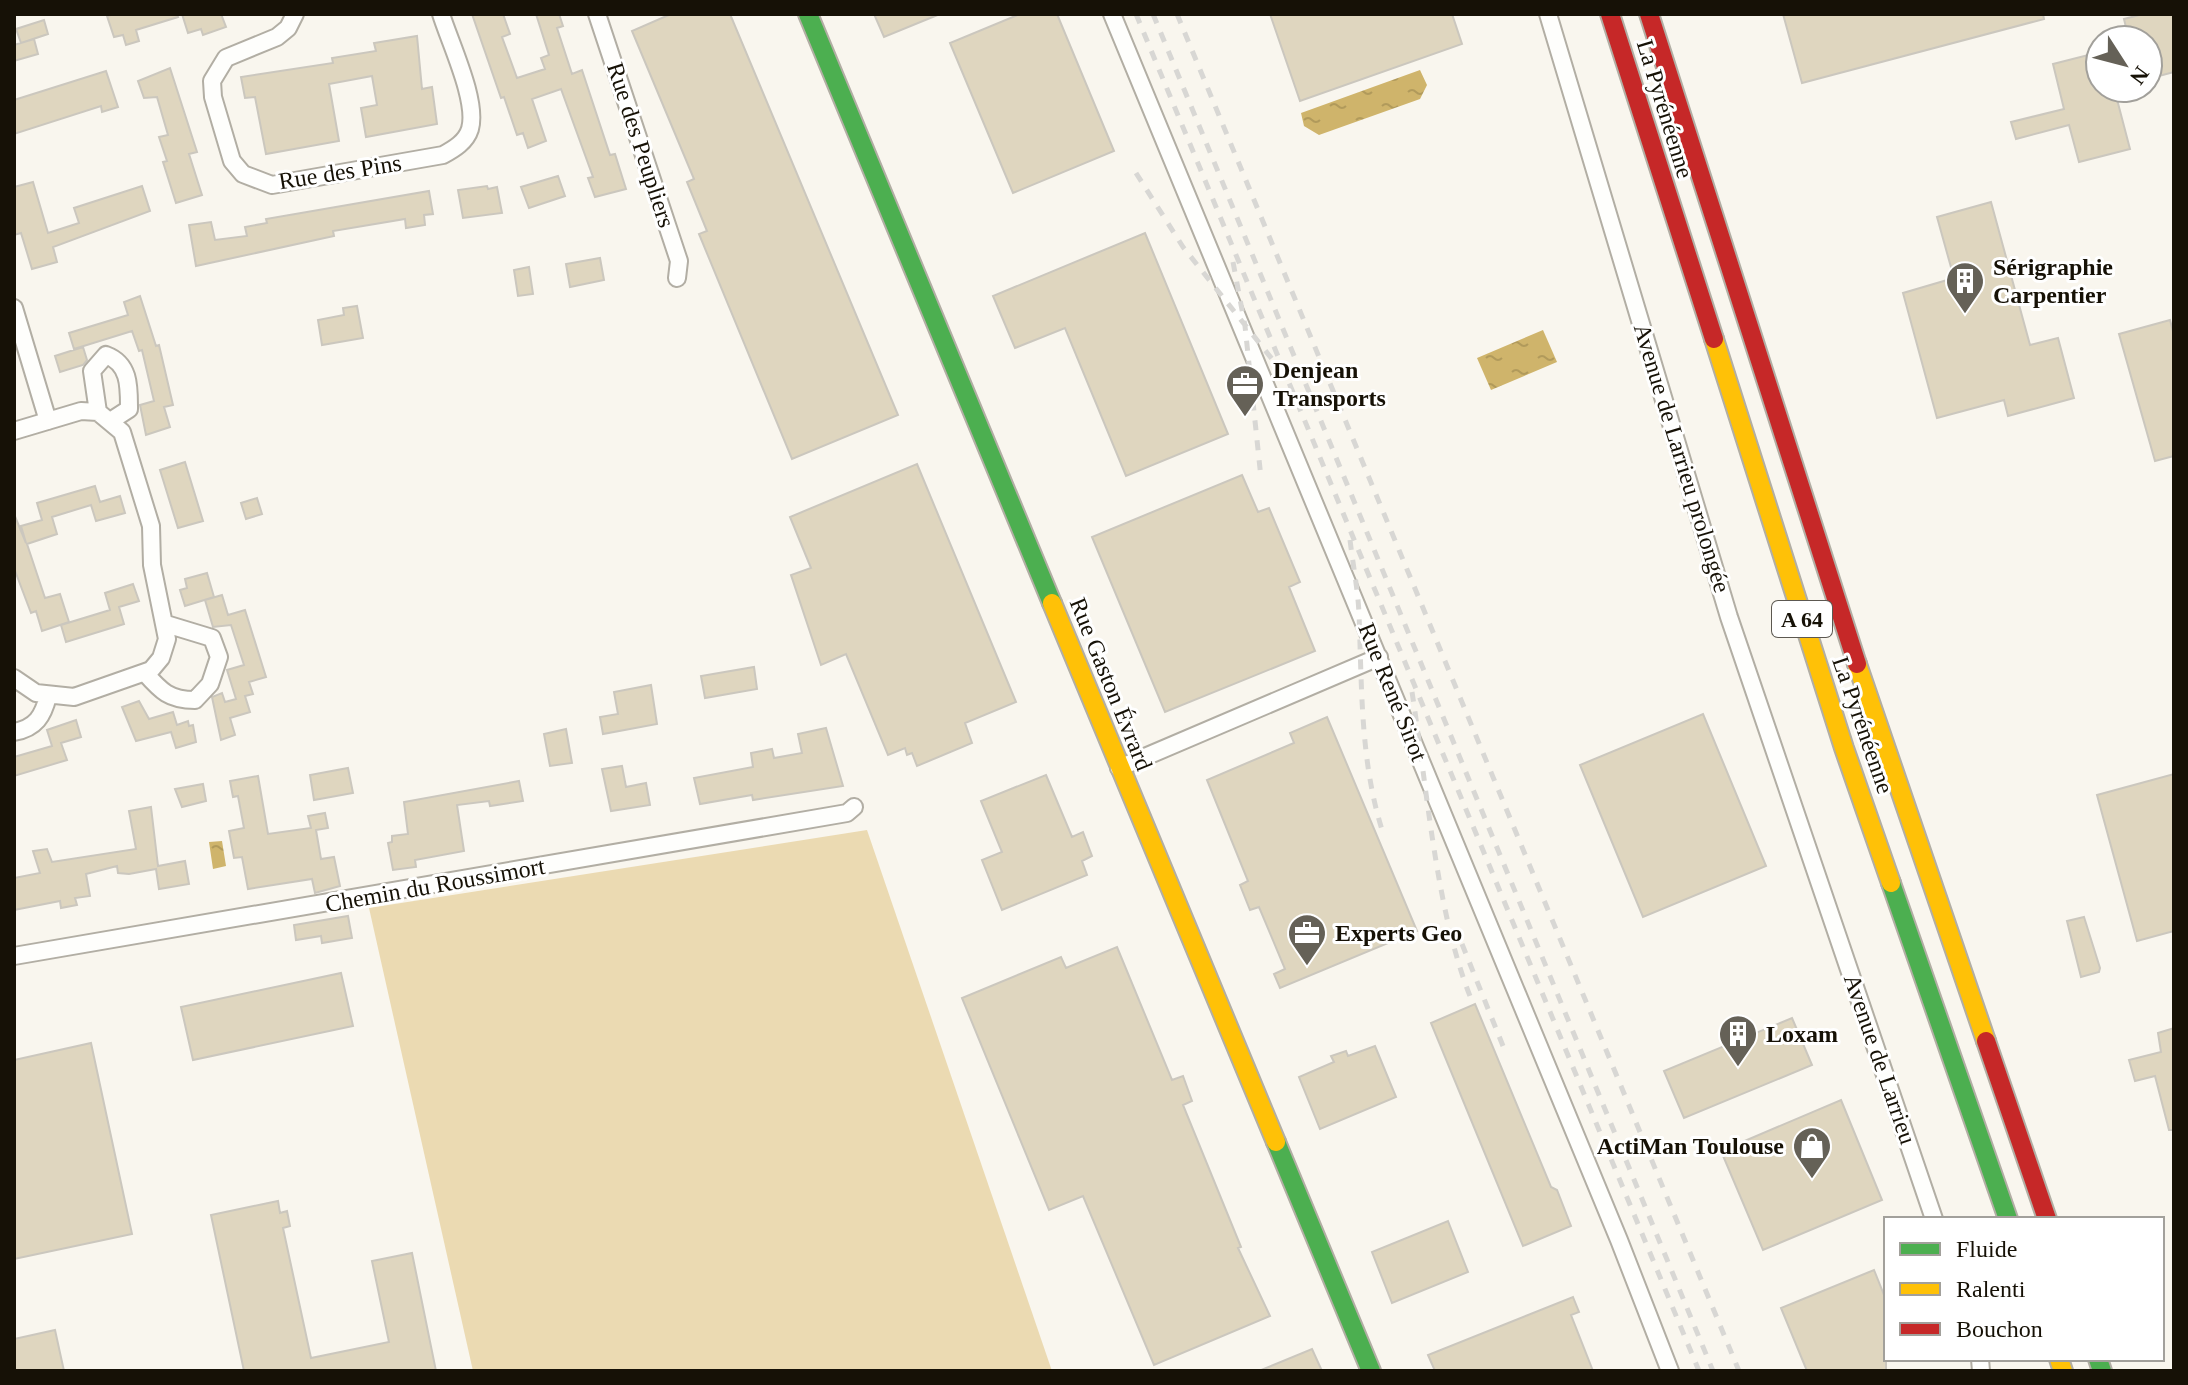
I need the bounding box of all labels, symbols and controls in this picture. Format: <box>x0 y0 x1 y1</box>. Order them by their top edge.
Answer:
north arrow <box>2084 24 2164 104</box>
street label: La Pyrénéenne <box>1632 37 1698 181</box>
street label: Rue des Peupliers <box>602 59 680 231</box>
text: N <box>2125 62 2155 89</box>
street label: Rue des Pins <box>277 149 403 195</box>
place label: Sérigraphie Carpentier <box>1993 254 2113 308</box>
building icon: Sérigraphie Carpentier <box>1944 260 1986 315</box>
street label: Avenue de Larrieu prolongée <box>1629 320 1735 596</box>
place label: Denjean Transports <box>1273 357 1386 411</box>
office icon: Denjean Transports <box>1224 363 1266 418</box>
street label: Rue Gaston Évrard <box>1064 594 1158 774</box>
road number: A 64 <box>1772 601 1832 637</box>
street label: Rue René Sirot <box>1353 619 1433 765</box>
street label: La Pyrénéenne <box>1827 653 1899 797</box>
street label: Chemin du Roussimort <box>323 853 547 917</box>
office icon: Experts Geo <box>1286 912 1328 967</box>
place label: Experts Geo <box>1335 920 1462 946</box>
street label: Avenue de Larrieu <box>1839 971 1921 1147</box>
building icon: Loxam <box>1717 1013 1759 1068</box>
place label: Loxam <box>1766 1021 1838 1047</box>
shop icon: ActiMan Toulouse <box>1791 1125 1833 1180</box>
place label: ActiMan Toulouse <box>1597 1133 1784 1159</box>
legend <box>1884 1217 2164 1361</box>
text: Fluide <box>1956 1236 2017 1262</box>
text: Ralenti <box>1956 1276 2026 1302</box>
text: Bouchon <box>1956 1316 2043 1342</box>

